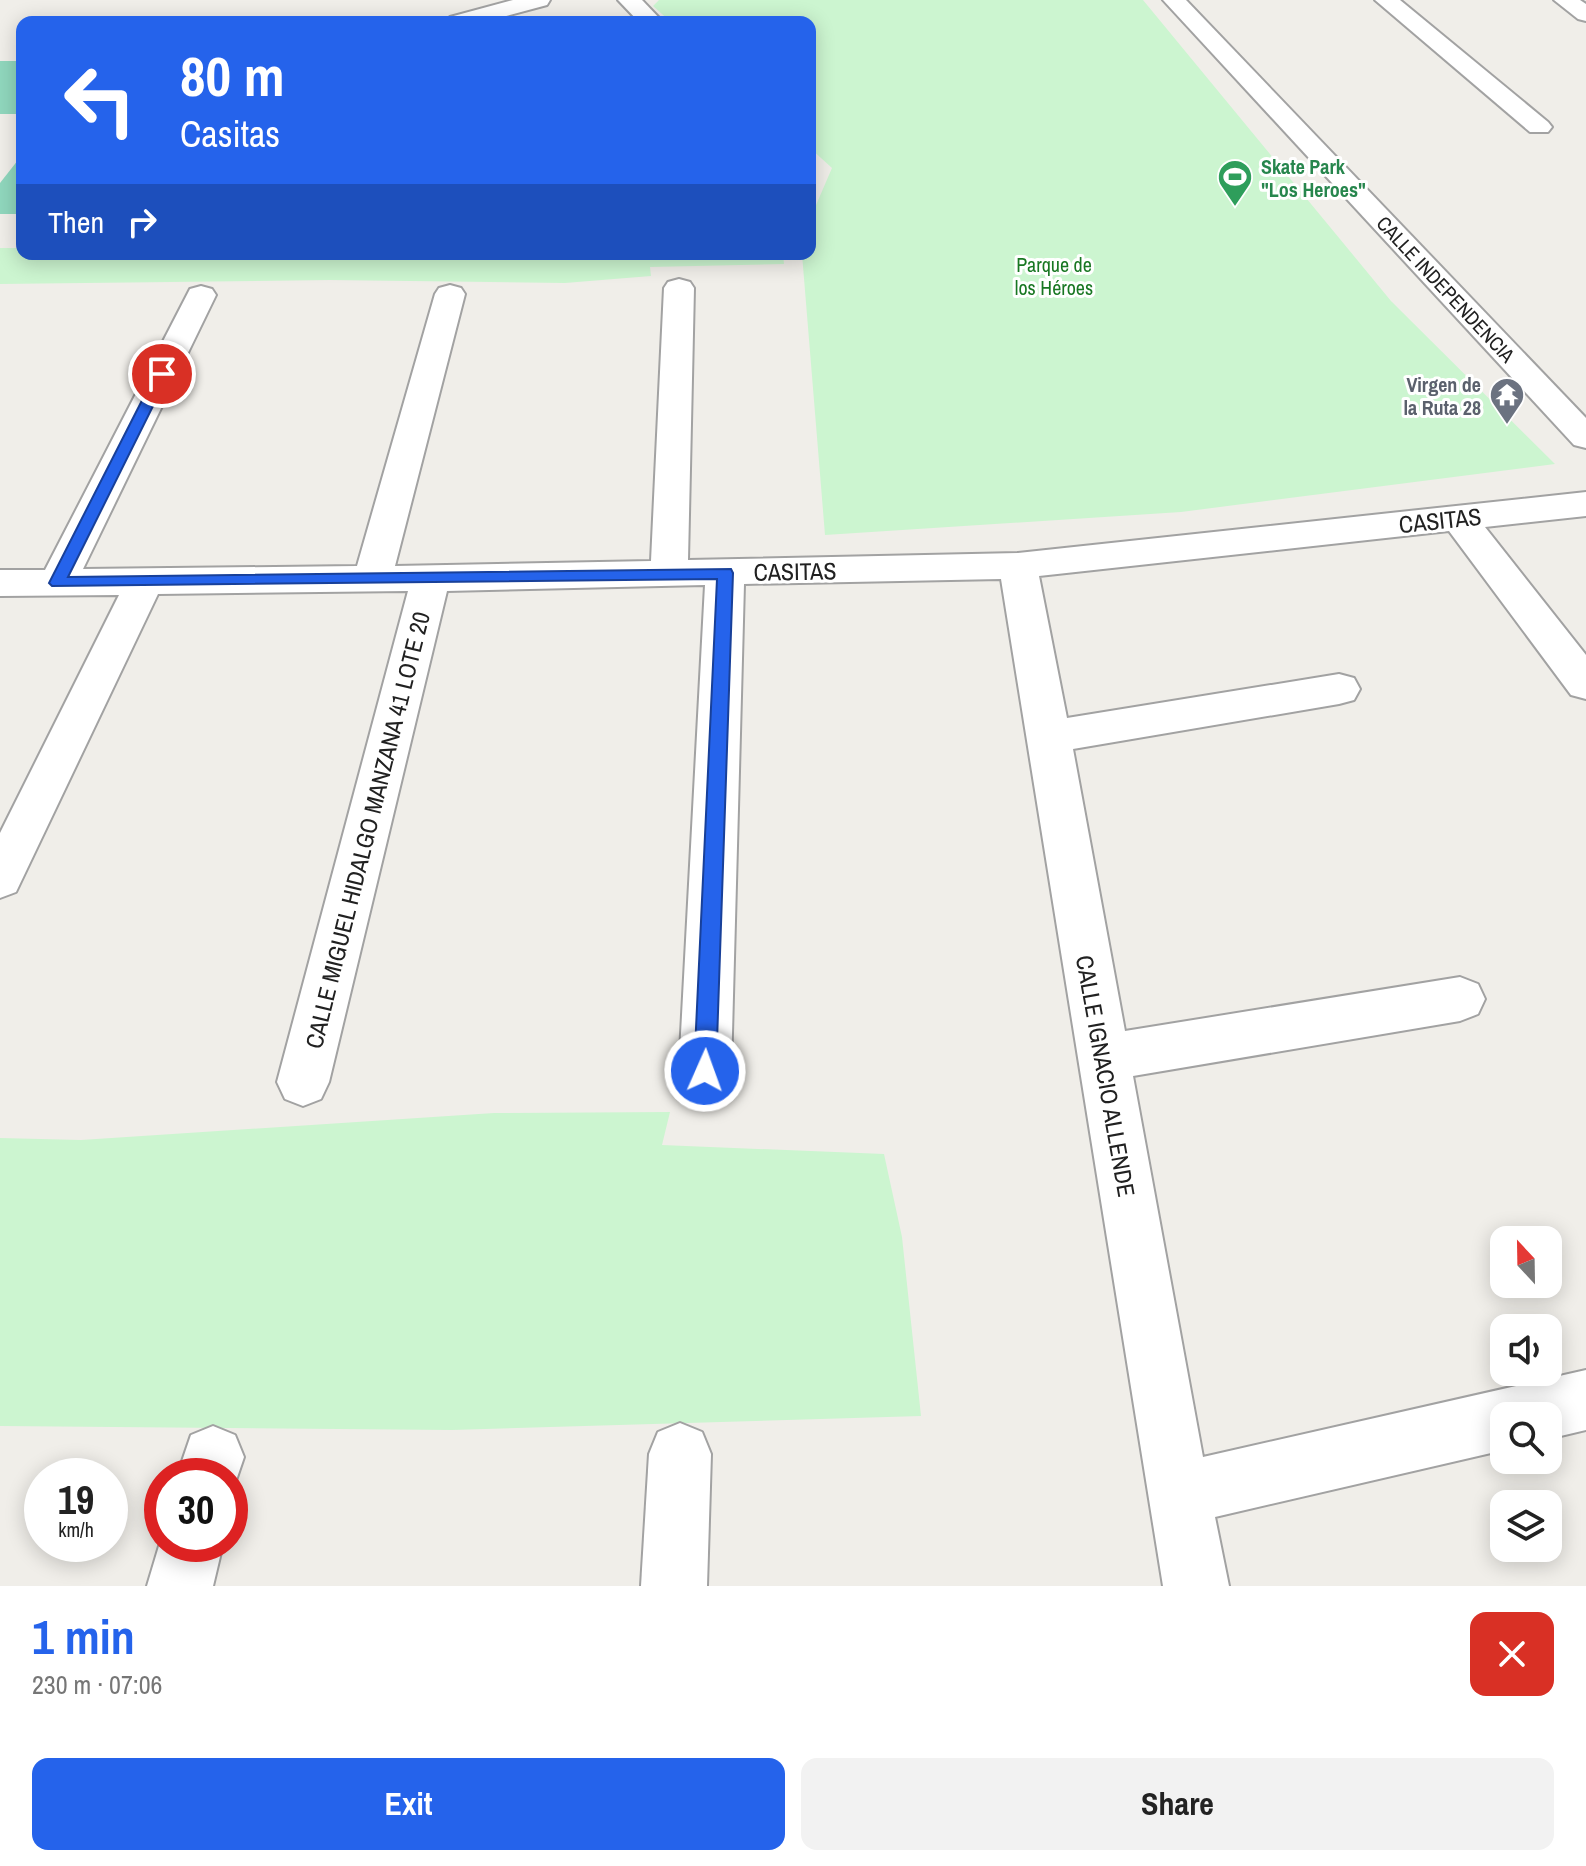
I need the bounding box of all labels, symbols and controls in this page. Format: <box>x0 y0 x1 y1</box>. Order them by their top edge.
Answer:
text: 80 m <box>180 38 285 113</box>
icon: left <box>48 48 152 152</box>
text: Casitas <box>180 110 280 158</box>
place label: Skate Park "Los Heroes" <box>1261 153 1366 203</box>
sports icon: Skate Park "Los Heroes" <box>1216 158 1254 208</box>
icon: right <box>120 200 164 244</box>
text: Then <box>48 202 104 242</box>
street label: CALLE INDEPENDENCIA <box>1371 210 1521 368</box>
park label: Parque de los Héroes <box>1015 251 1093 301</box>
pin <box>128 340 196 408</box>
icon: arrive <box>140 352 184 396</box>
place label: Virgen de la Ruta 28 <box>1404 371 1481 421</box>
temple icon: Virgen de la Ruta 28 <box>1488 376 1526 426</box>
street label: CASITAS <box>1397 500 1483 540</box>
street label: CASITAS <box>753 554 837 588</box>
street label: CALLE MIGUEL HIDALGO MANZANA 41 LOTE 20 <box>297 608 437 1052</box>
street label: CALLE IGNACIO ALLENDE <box>1069 953 1143 1199</box>
position arrow <box>663 1029 747 1113</box>
north arrow <box>1490 1226 1562 1298</box>
map controls <box>1490 1226 1562 1562</box>
button: sound <box>1490 1314 1562 1386</box>
button: search <box>1490 1402 1562 1474</box>
speed limit sign: 30 <box>144 1458 248 1562</box>
text: 19 <box>58 1473 94 1526</box>
button: layers <box>1490 1490 1562 1562</box>
text: km/h <box>58 1516 94 1543</box>
text: 1 min <box>32 1604 135 1669</box>
button: close <box>1470 1612 1554 1696</box>
text: 230 m · 07:06 <box>32 1667 162 1702</box>
button: Exit <box>32 1758 785 1850</box>
button: Share <box>801 1758 1554 1850</box>

